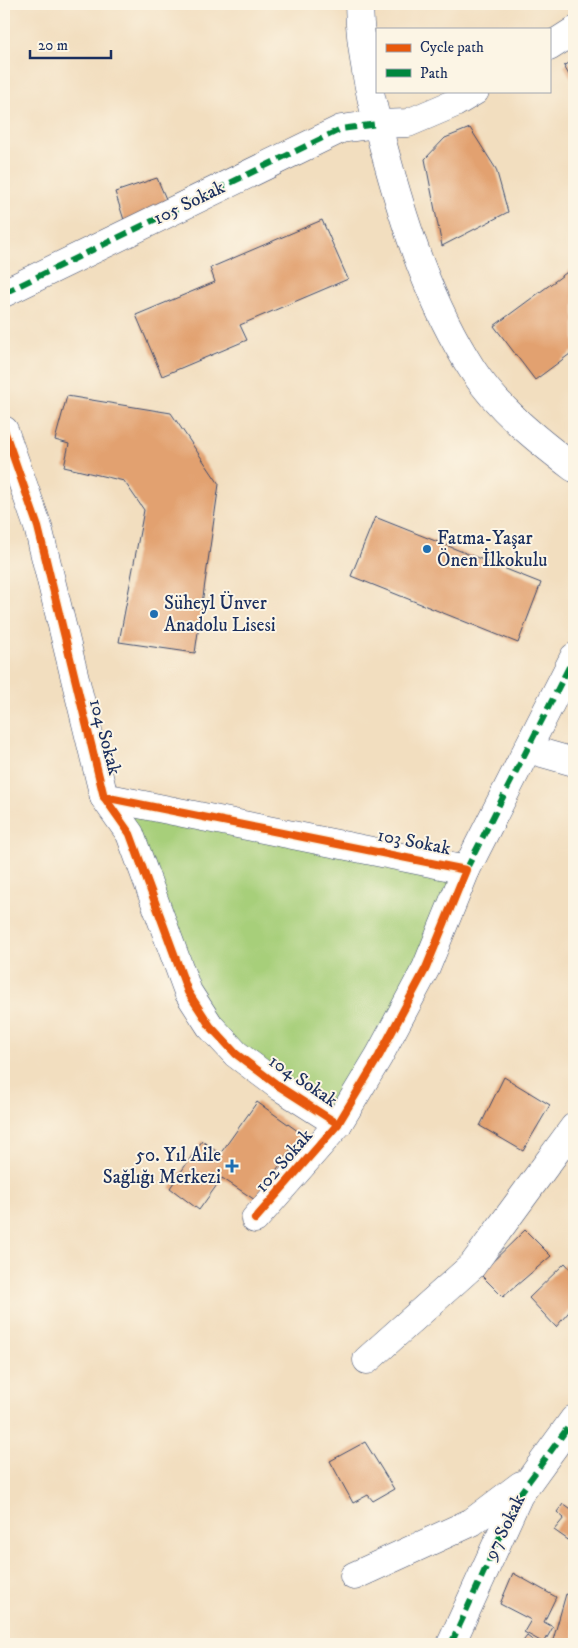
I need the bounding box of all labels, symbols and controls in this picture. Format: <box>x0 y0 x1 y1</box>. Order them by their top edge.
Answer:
scale bar <box>30 28 111 60</box>
legend <box>376 28 550 92</box>
text: 20 m <box>38 36 68 55</box>
text: Cycle path <box>420 38 484 57</box>
text: Path <box>420 64 448 83</box>
street label: 105 Sokak <box>149 176 229 230</box>
place label: Fatma-Yaşar Önen İlkokulu <box>437 527 547 572</box>
marker: Fatma-Yaşar Önen İlkokulu <box>421 543 433 555</box>
place label: Süheyl Ünver Anadolu Lisesi <box>164 591 276 637</box>
marker: Süheyl Ünver Anadolu Lisesi <box>148 608 160 620</box>
street label: 104 Sokak <box>84 696 126 778</box>
street label: 103 Sokak <box>375 824 453 860</box>
street label: 104 Sokak <box>264 1050 342 1113</box>
street label: 102 Sokak <box>250 1124 318 1197</box>
place label: 50. Yıl Aile Sağlığı Merkezi <box>103 1144 221 1189</box>
marker: 50. Yıl Aile Sağlığı Merkezi <box>225 1159 239 1173</box>
street label: 97 Sokak <box>479 1490 531 1564</box>

